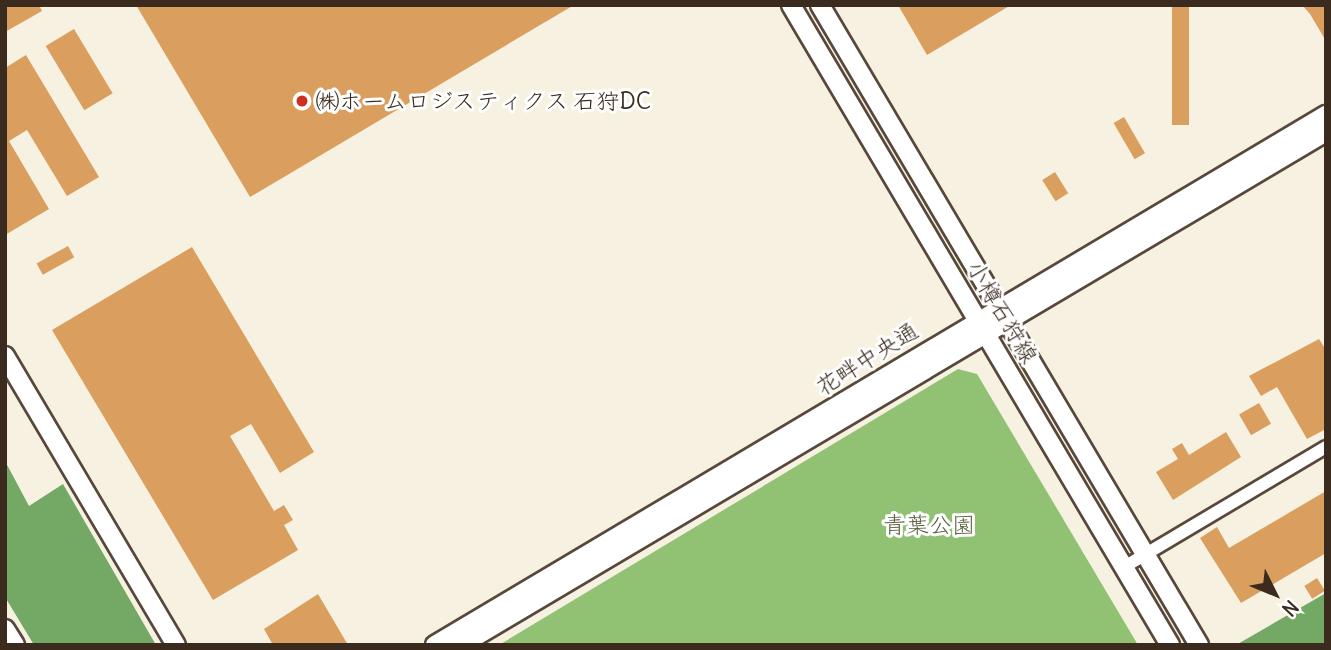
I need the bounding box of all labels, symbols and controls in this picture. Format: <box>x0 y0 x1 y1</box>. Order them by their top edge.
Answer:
place label: ㈱ホームロジスティクス 石狩DC <box>316 87 652 115</box>
marker: ㈱ホームロジスティクス 石狩DC <box>294 93 310 109</box>
street label: 小樽石狩線 <box>961 256 1043 368</box>
street label: 花畔中央通 <box>811 317 923 401</box>
park label: 青葉公園 <box>883 511 975 539</box>
north arrow <box>1240 559 1310 629</box>
text: N <box>1277 595 1304 621</box>

